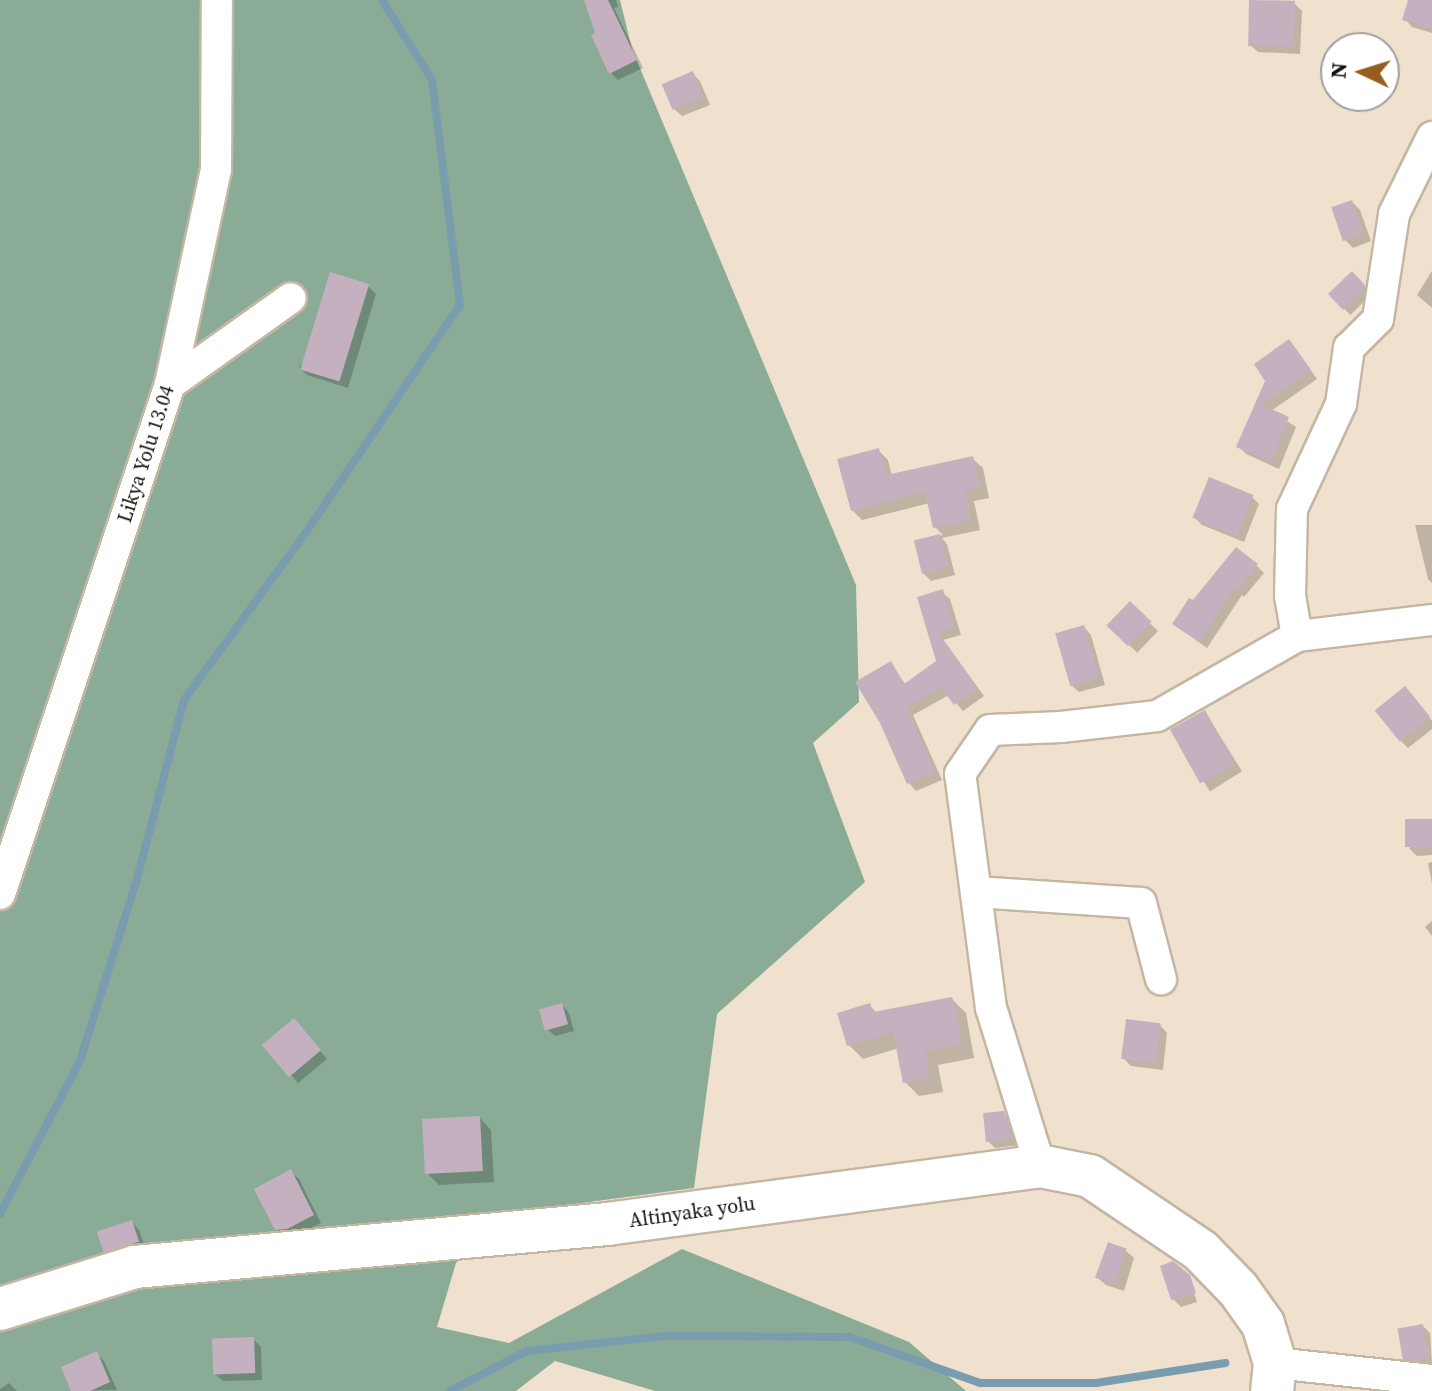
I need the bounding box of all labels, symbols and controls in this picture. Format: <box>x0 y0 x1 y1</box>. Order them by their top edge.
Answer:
north arrow <box>1320 32 1400 112</box>
text: N <box>1323 61 1354 80</box>
street label: Likya Yolu 13.04 <box>112 382 180 526</box>
street label: Altinyaka yolu <box>627 1191 757 1233</box>

